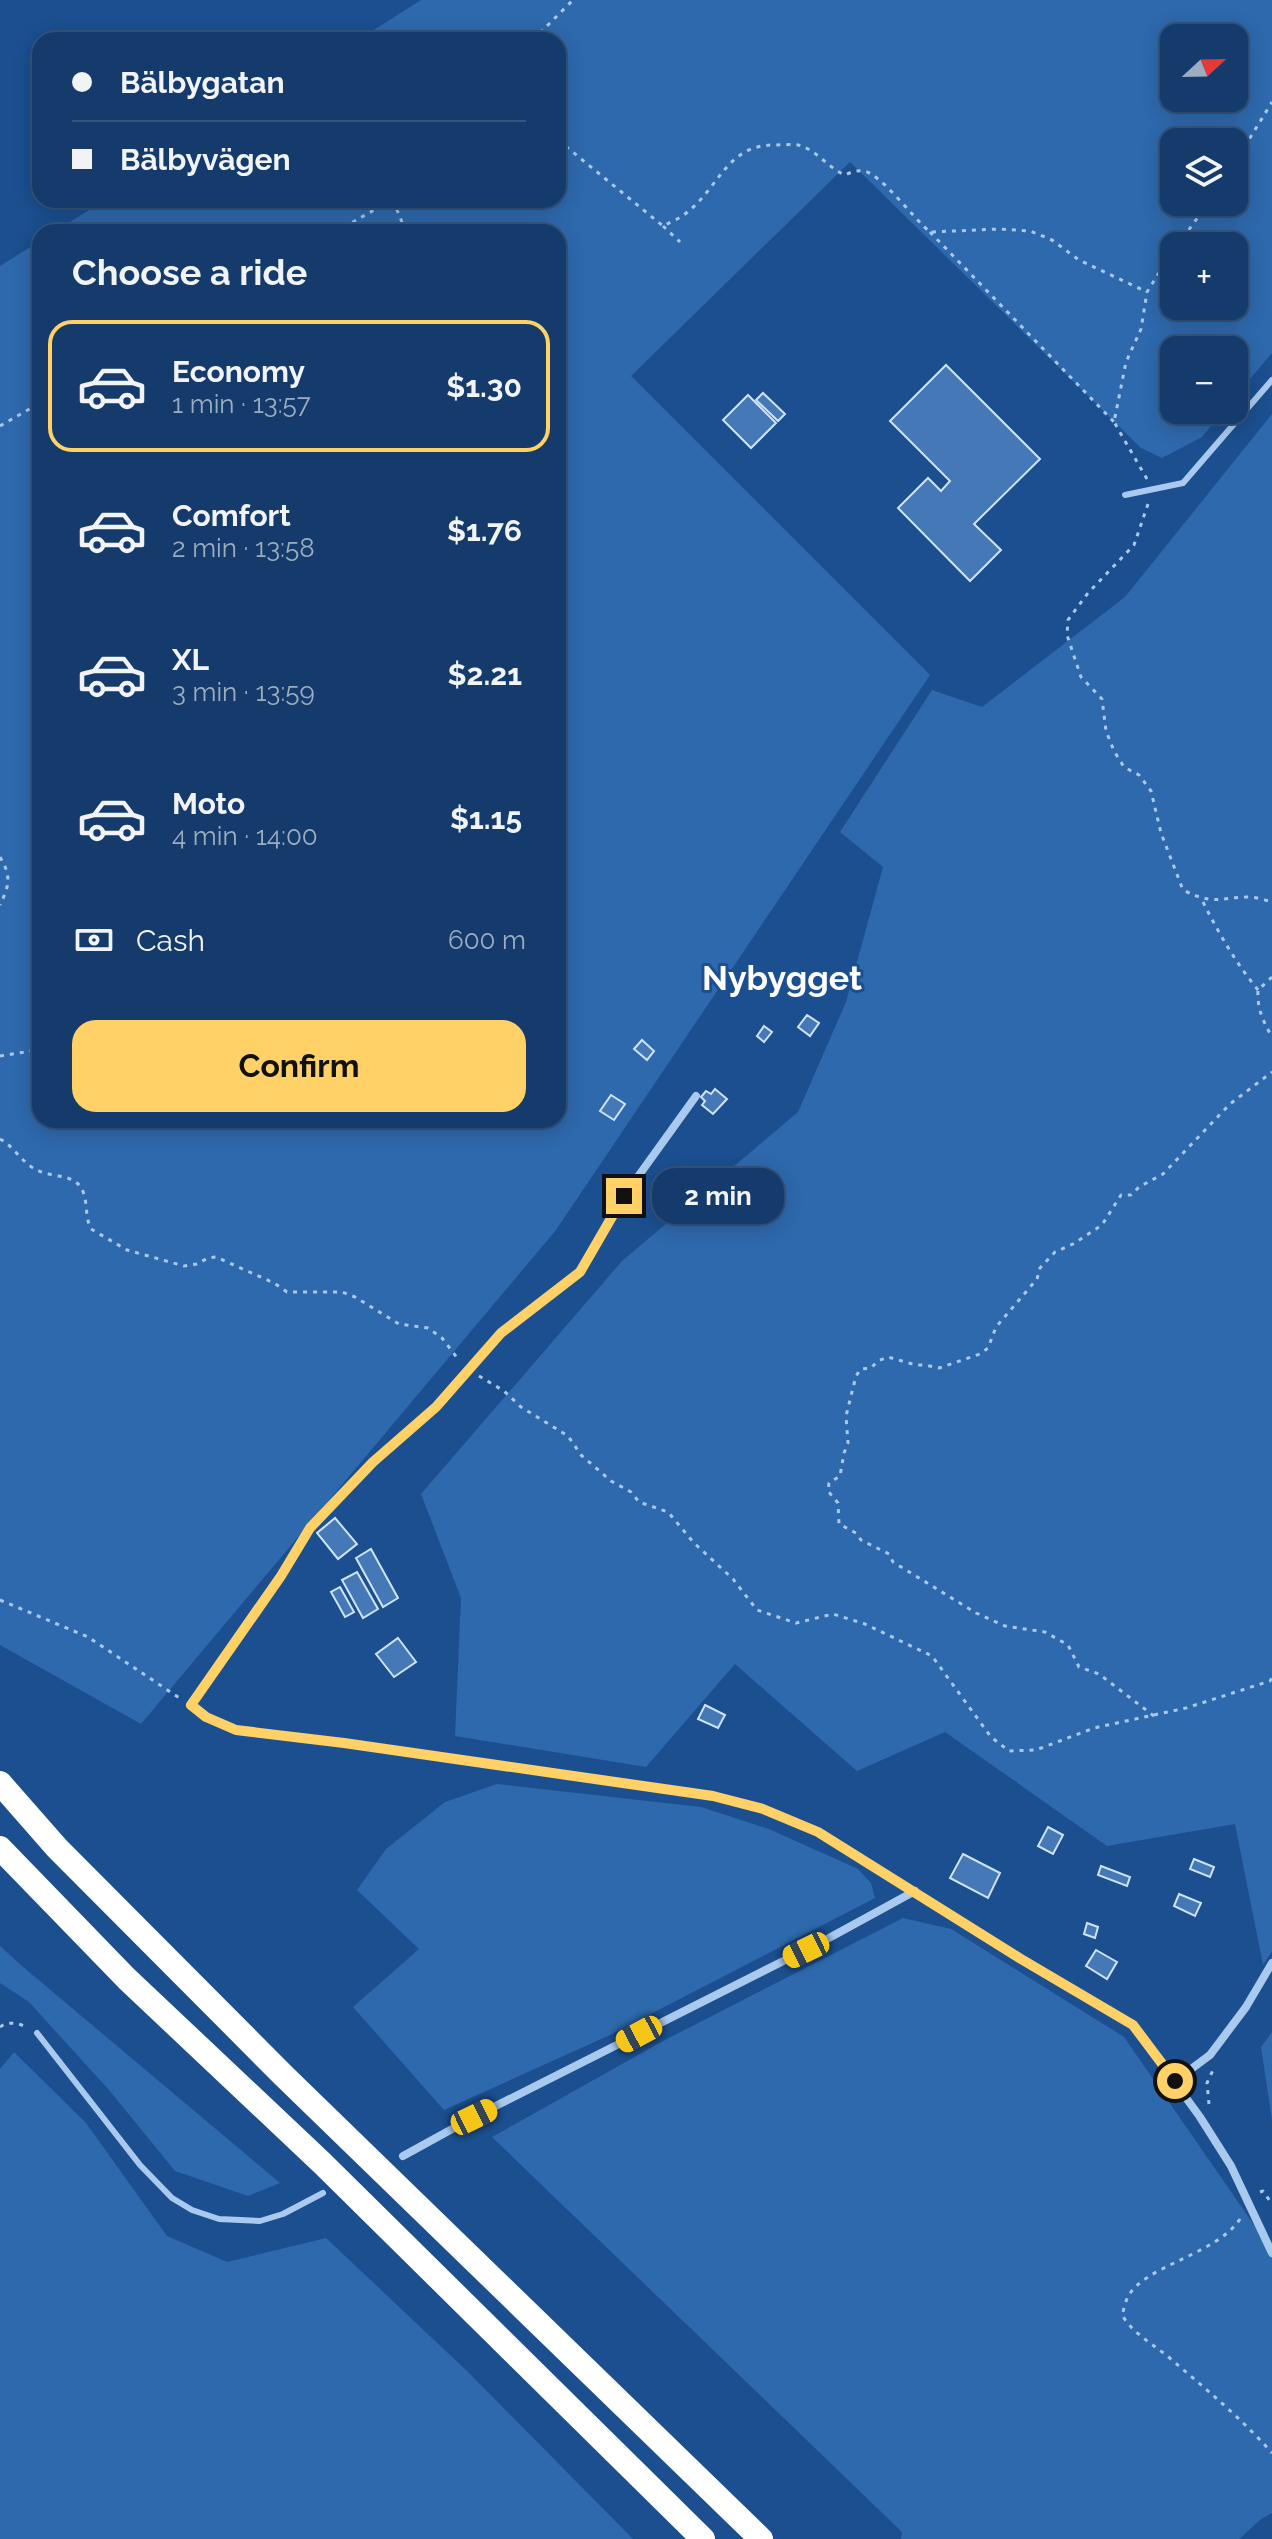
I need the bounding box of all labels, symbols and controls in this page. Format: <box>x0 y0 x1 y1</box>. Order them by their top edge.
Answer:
north arrow <box>1160 24 1248 112</box>
map controls <box>1160 24 1248 424</box>
text: Bälbygatan <box>120 65 285 100</box>
button: layers <box>1160 128 1248 216</box>
text: Bälbyvägen <box>120 142 291 177</box>
button: + <box>1160 232 1248 320</box>
text: Choose a ride <box>72 251 307 293</box>
button: − <box>1160 336 1248 424</box>
icon: car <box>76 350 148 422</box>
text: Economy <box>172 354 305 389</box>
text: $1.30 <box>446 369 522 404</box>
text: 1 min · 13:57 <box>172 389 311 419</box>
icon: car <box>76 494 148 566</box>
text: Comfort <box>172 498 291 533</box>
text: $1.76 <box>447 513 522 548</box>
text: 2 min · 13:58 <box>172 533 315 563</box>
icon: car <box>76 638 148 710</box>
text: XL <box>172 642 209 677</box>
text: $2.21 <box>448 657 522 692</box>
text: 3 min · 13:59 <box>172 677 315 707</box>
icon: car <box>76 782 148 854</box>
text: Moto <box>172 786 245 821</box>
text: $1.15 <box>450 801 522 836</box>
text: 4 min · 14:00 <box>172 821 318 851</box>
icon: cash <box>72 918 116 962</box>
text: Cash <box>136 923 205 958</box>
text: 600 m <box>448 925 526 955</box>
district label: Nybygget <box>702 958 862 998</box>
button: Confirm <box>72 1020 526 1112</box>
callout: 2 min <box>652 1168 784 1224</box>
route end <box>606 1178 642 1214</box>
text: 2 min <box>684 1181 752 1211</box>
car <box>779 1929 833 1971</box>
car <box>612 2012 666 2056</box>
route start <box>1157 2063 1193 2099</box>
car <box>447 2096 501 2138</box>

